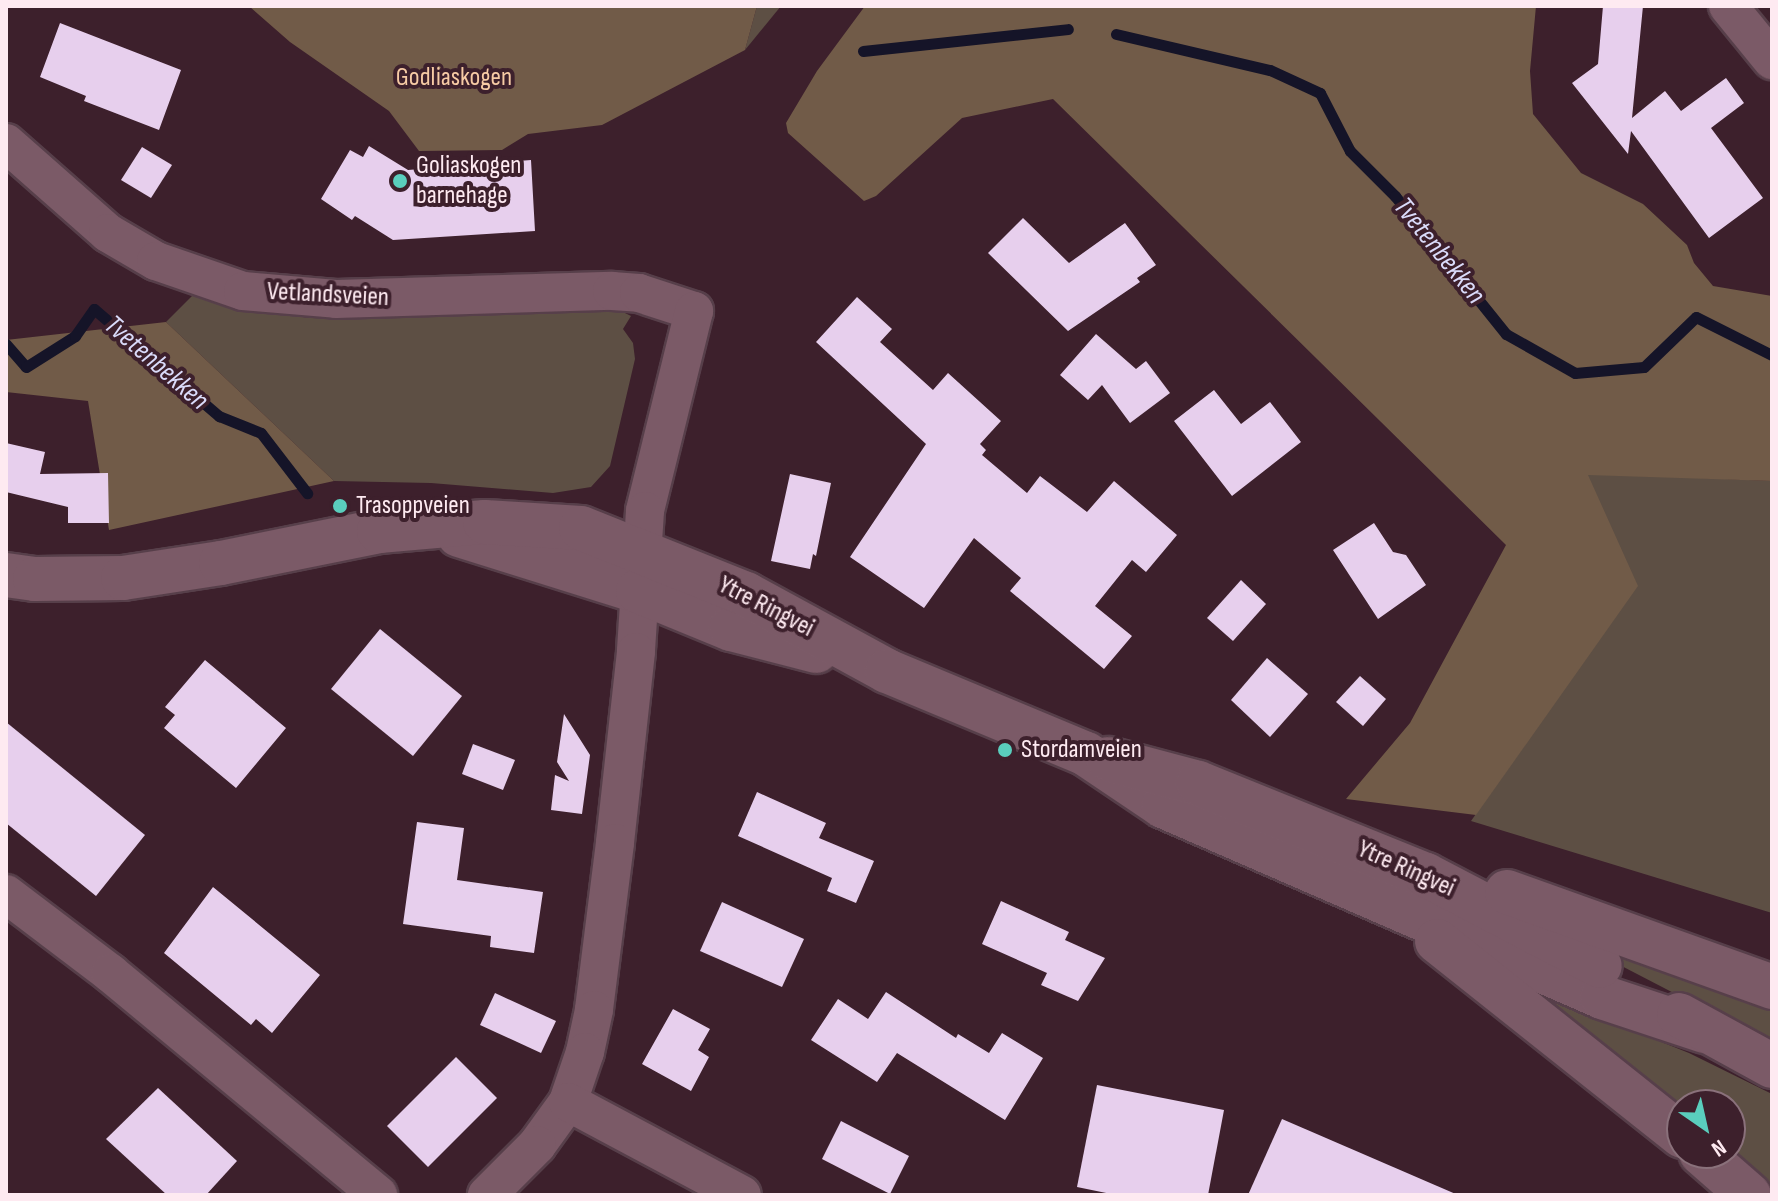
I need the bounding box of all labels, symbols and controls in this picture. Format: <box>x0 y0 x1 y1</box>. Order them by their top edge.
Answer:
park label: Godliaskogen <box>396 62 512 94</box>
place label: Goliaskogen barnehage <box>416 150 521 212</box>
marker: Goliaskogen barnehage <box>391 172 409 190</box>
water label: Tvetenbekken <box>1386 191 1492 311</box>
street label: Vetlandsveien <box>266 276 390 314</box>
water label: Tvetenbekken <box>97 309 215 417</box>
place label: Trasoppveien <box>356 490 470 522</box>
marker: Trasoppveien <box>331 497 349 515</box>
street label: Ytre Ringvei <box>713 570 819 644</box>
place label: Stordamveien <box>1021 734 1142 766</box>
marker: Stordamveien <box>996 741 1014 759</box>
street label: Ytre Ringvei <box>1353 834 1459 904</box>
north arrow <box>1666 1089 1746 1169</box>
text: N <box>1706 1133 1731 1162</box>

